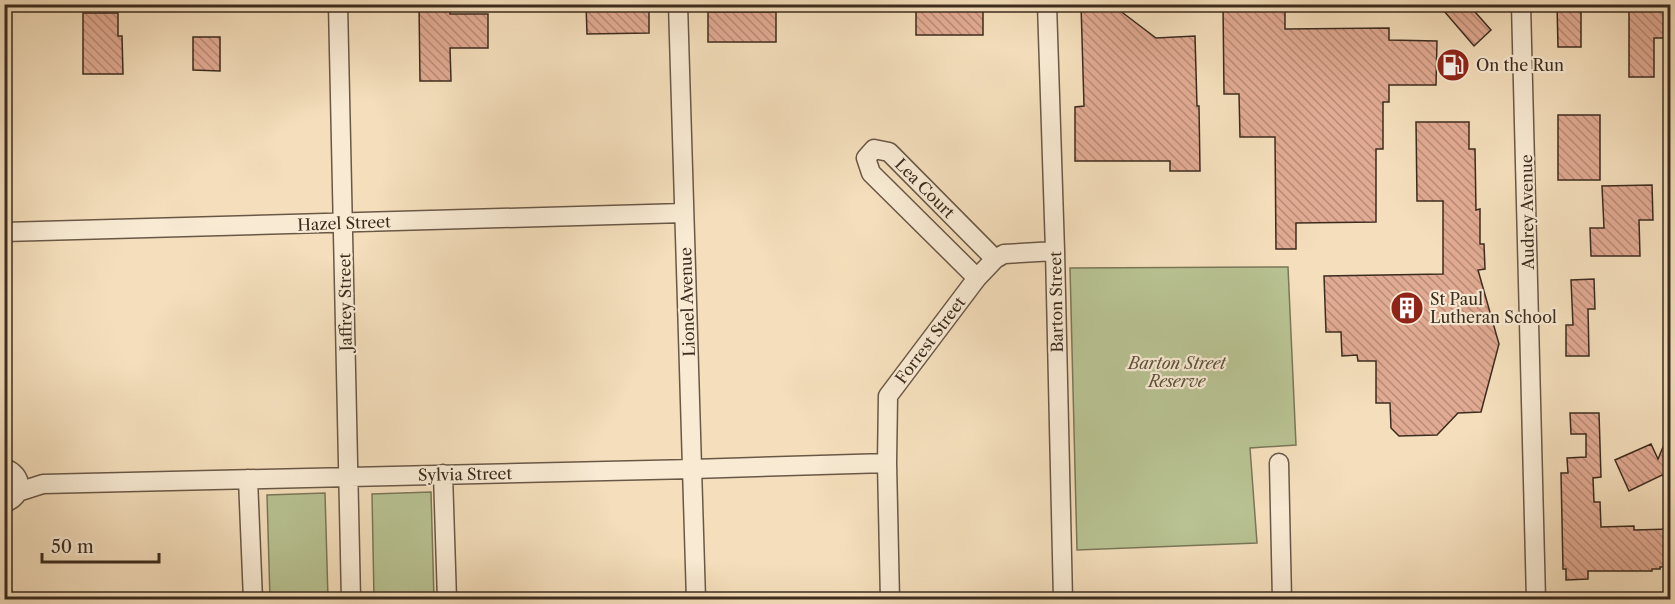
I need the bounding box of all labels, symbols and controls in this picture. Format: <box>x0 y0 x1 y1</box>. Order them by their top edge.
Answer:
fuel station icon: On the Run <box>1435 47 1471 83</box>
place label: On the Run <box>1476 55 1564 75</box>
street label: Lea Court <box>891 154 959 222</box>
street label: Audrey Avenue <box>1516 154 1538 271</box>
street label: Hazel Street <box>297 211 391 235</box>
street label: Lionel Avenue <box>675 247 699 357</box>
street label: Barton Street <box>1045 251 1067 353</box>
street label: Jaffrey Street <box>334 252 356 354</box>
place label: St Paul Lutheran School <box>1430 289 1557 327</box>
building icon: St Paul Lutheran School <box>1389 290 1425 326</box>
street label: Forrest Street <box>891 292 969 388</box>
park label: Barton Street Reserve <box>1126 353 1227 391</box>
street label: Sylvia Street <box>418 463 513 485</box>
scale bar <box>42 526 159 564</box>
text: 50 m <box>51 536 94 558</box>

